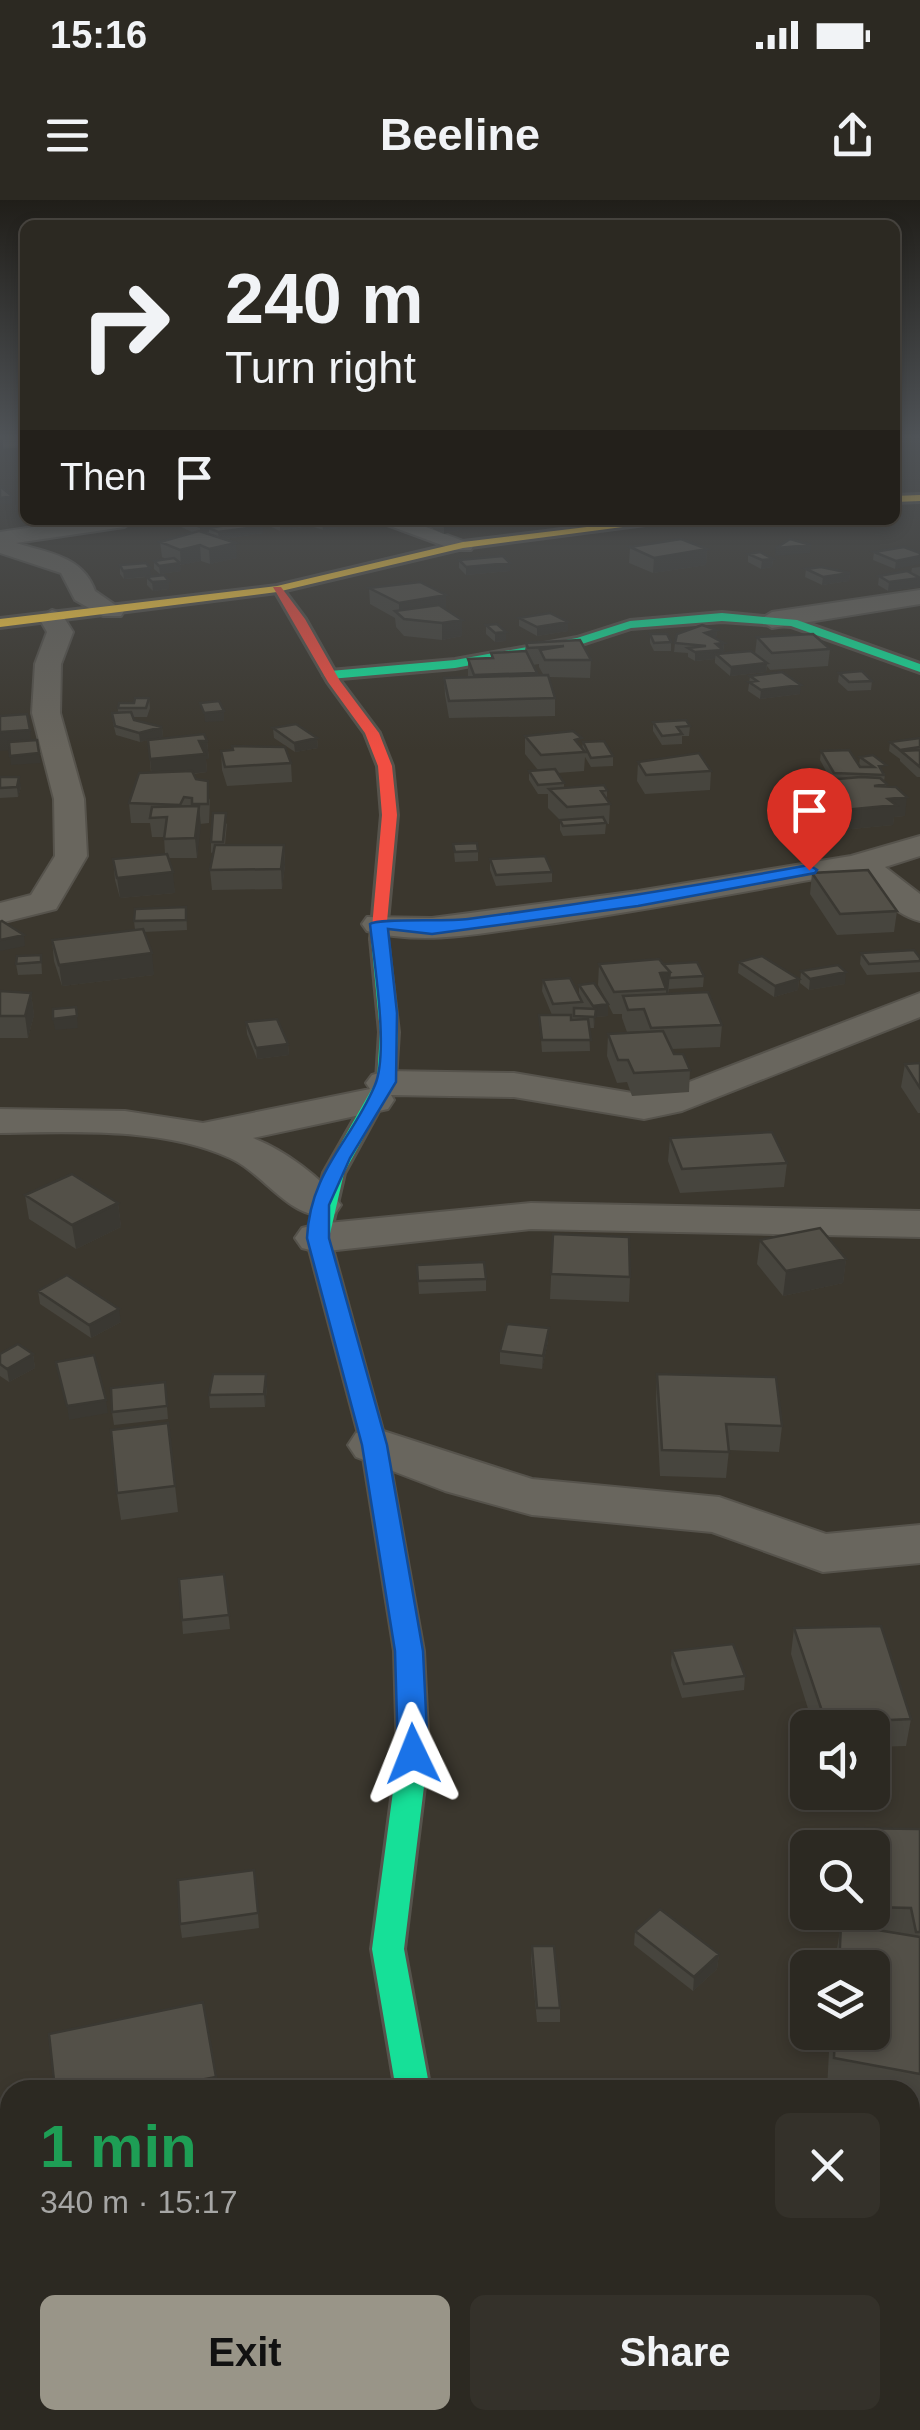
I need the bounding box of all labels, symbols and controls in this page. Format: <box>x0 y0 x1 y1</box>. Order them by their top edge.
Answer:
text: 15:16 <box>50 14 147 56</box>
icon: menu <box>40 108 95 163</box>
icon: share <box>825 108 880 163</box>
text: Beeline <box>380 109 540 160</box>
icon: right <box>60 260 190 390</box>
text: 240 m <box>225 260 423 338</box>
text: Turn right <box>225 342 416 393</box>
icon: arrive <box>167 450 222 505</box>
text: Then <box>60 456 147 498</box>
pin <box>767 768 852 871</box>
icon: arrive <box>782 783 837 838</box>
position arrow <box>361 1702 465 1806</box>
map controls <box>790 1710 890 2050</box>
button: sound <box>790 1710 890 1810</box>
button: search <box>790 1830 890 1930</box>
button: layers <box>790 1950 890 2050</box>
text: 1 min <box>40 2113 197 2180</box>
button: close <box>775 2113 880 2218</box>
text: 340 m · 15:17 <box>40 2184 237 2220</box>
button: Exit <box>40 2295 450 2410</box>
button: Share <box>470 2295 880 2410</box>

